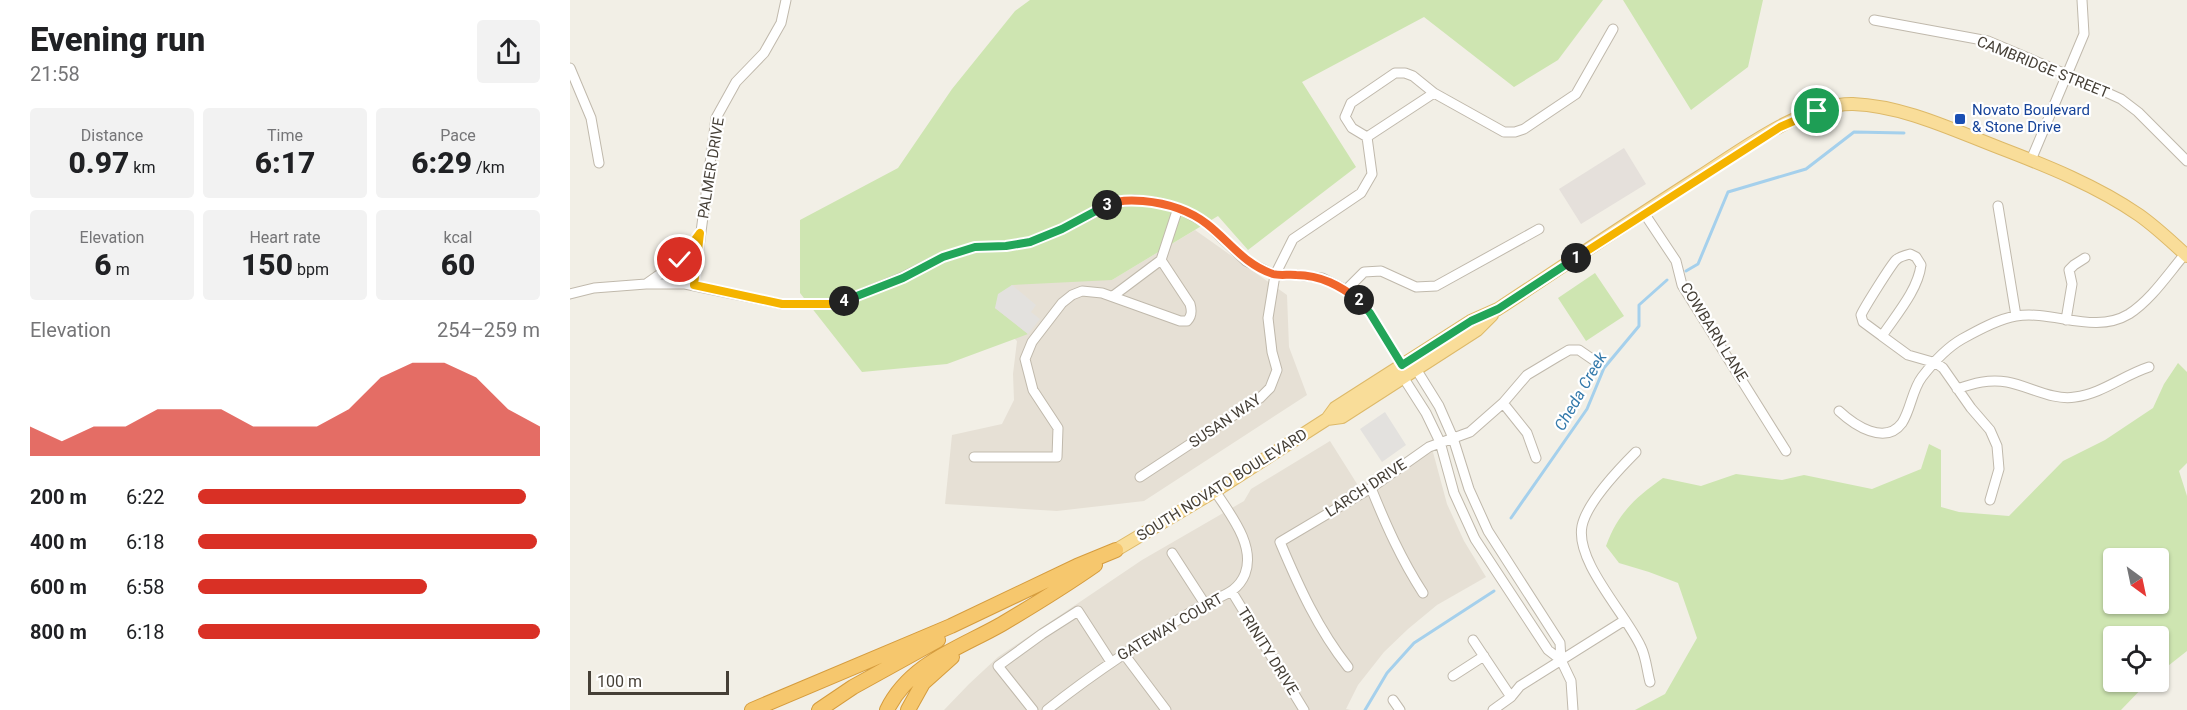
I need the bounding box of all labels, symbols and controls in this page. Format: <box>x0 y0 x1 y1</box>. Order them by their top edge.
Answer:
text: Evening run <box>30 20 205 59</box>
button: share <box>477 20 540 83</box>
street label: CAMBRIDGE STREET <box>1974 32 2112 102</box>
text: 21:58 <box>30 62 80 86</box>
pin <box>1791 85 1842 136</box>
icon: arrive <box>1800 94 1833 127</box>
place label: Novato Boulevard & Stone Drive <box>1972 101 2090 136</box>
marker: Novato Boulevard & Stone Drive <box>1953 112 1967 126</box>
street label: PALMER DRIVE <box>694 116 728 220</box>
text: Distance <box>81 126 143 145</box>
text: Time <box>267 126 303 145</box>
text: Pace <box>440 126 476 145</box>
text: 0.97 <box>69 145 129 180</box>
text: 6:17 <box>255 145 315 180</box>
text: 6:29 <box>411 145 472 180</box>
text: km <box>129 158 155 177</box>
text: /km <box>472 158 505 177</box>
pin: 3 <box>1092 190 1122 220</box>
text: 3 <box>1102 195 1112 214</box>
text: Elevation <box>80 228 144 247</box>
text: Heart rate <box>249 228 321 247</box>
text: kcal <box>444 228 472 247</box>
pin <box>654 234 705 285</box>
icon: check <box>663 243 696 276</box>
pin: 1 <box>1561 243 1591 273</box>
text: 6 <box>94 247 112 282</box>
text: 150 <box>241 247 293 282</box>
text: 60 <box>441 247 475 282</box>
text: 1 <box>1571 248 1581 267</box>
text: m <box>112 260 130 279</box>
text: bpm <box>293 260 329 279</box>
street label: COWBARN LANE <box>1676 279 1752 385</box>
pin: 2 <box>1344 285 1374 315</box>
pin: 4 <box>829 286 859 316</box>
text: 2 <box>1354 290 1364 309</box>
text: 4 <box>839 291 849 310</box>
text: Elevation <box>30 318 111 342</box>
text: 254–259 m <box>437 318 540 342</box>
water label: Cheda Creek <box>1550 348 1611 434</box>
street label: SUSAN WAY <box>1186 390 1264 452</box>
street label: SOUTH NOVATO BOULEVARD <box>1133 425 1311 545</box>
street label: LARCH DRIVE <box>1322 455 1410 521</box>
text: 200 m <box>30 485 87 509</box>
text: 6:22 <box>126 485 165 509</box>
text: 400 m <box>30 530 87 554</box>
text: 6:18 <box>126 530 165 554</box>
north arrow <box>2103 548 2169 614</box>
map controls <box>2103 548 2169 692</box>
text: 600 m <box>30 575 87 599</box>
text: 6:58 <box>126 575 165 599</box>
street label: GATEWAY COURT <box>1114 589 1226 664</box>
street label: TRINITY DRIVE <box>1234 604 1302 699</box>
text: 800 m <box>30 620 87 644</box>
text: 6:18 <box>126 620 165 644</box>
button: locate <box>2103 626 2169 692</box>
scale bar <box>588 668 729 696</box>
text: 100 m <box>597 672 642 691</box>

